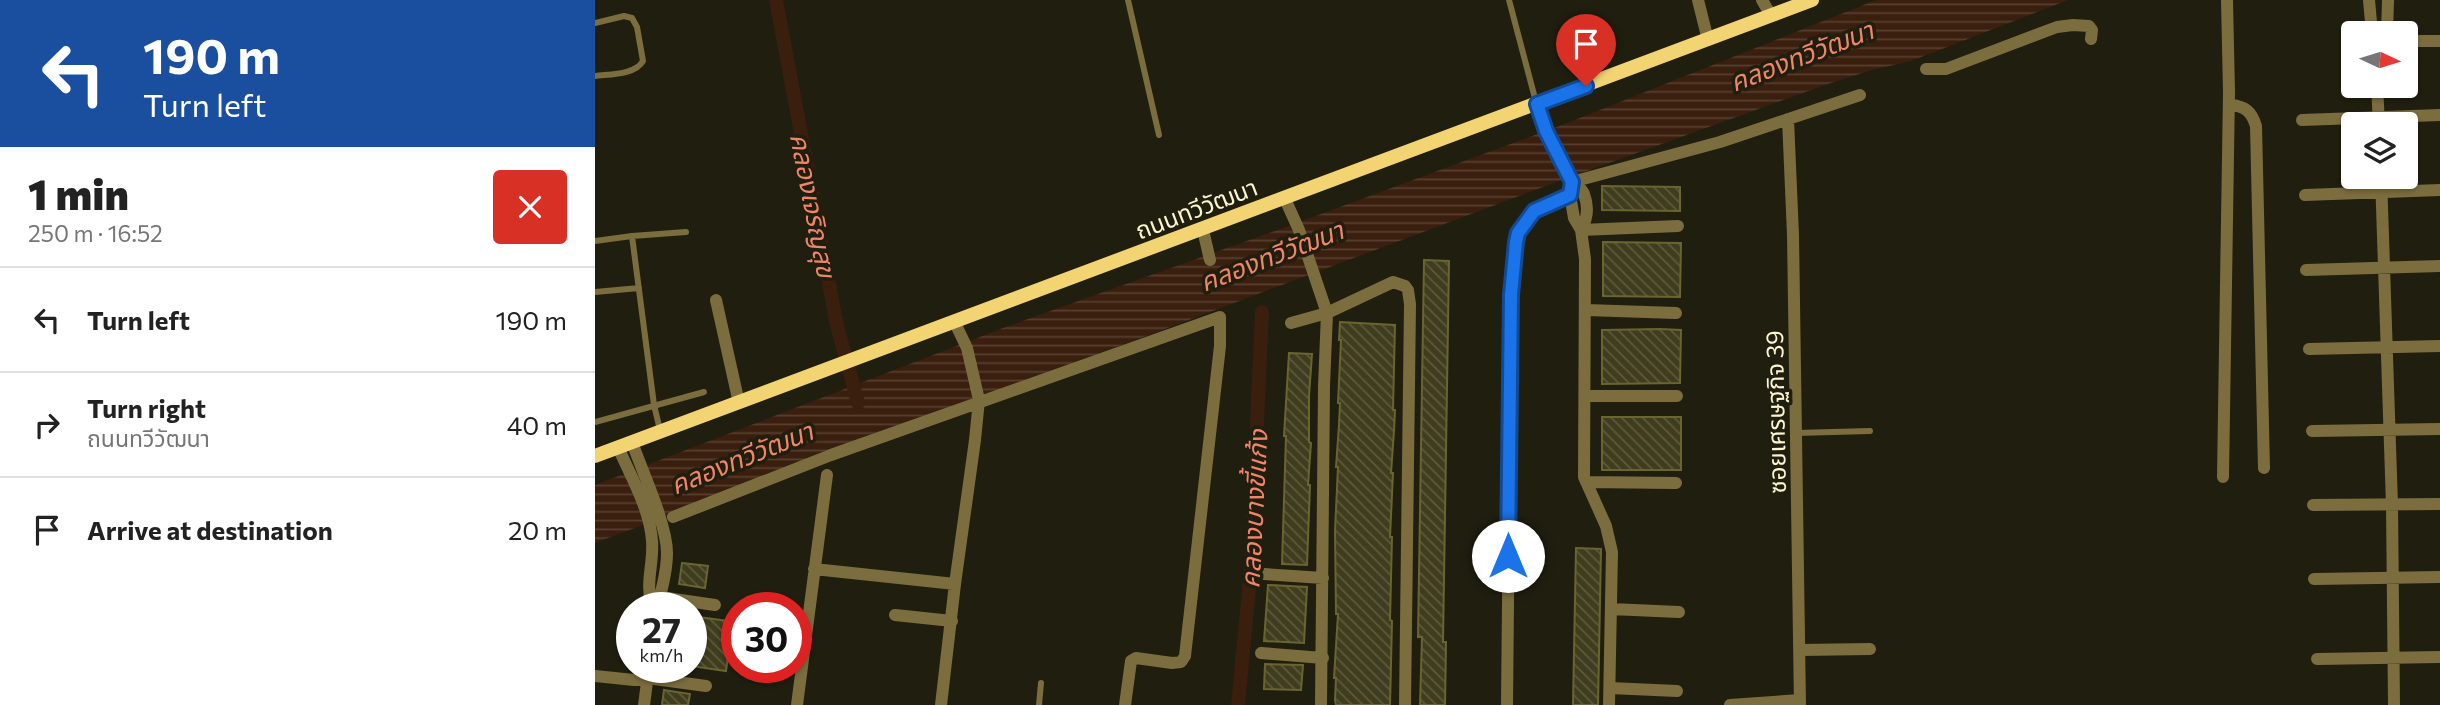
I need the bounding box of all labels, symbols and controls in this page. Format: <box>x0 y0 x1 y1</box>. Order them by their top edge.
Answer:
water label: คลองทวีวัฒนา <box>1725 13 1878 97</box>
pin <box>1556 14 1616 86</box>
north arrow <box>2341 21 2419 98</box>
map controls <box>2341 21 2418 189</box>
text: 190 m <box>143 24 280 84</box>
icon: arrive <box>1567 25 1605 63</box>
icon: left <box>28 28 119 119</box>
text: Turn left <box>143 84 267 124</box>
button: layers <box>2341 112 2418 189</box>
water label: คลองเจริญสุข <box>783 130 843 282</box>
text: 1 min <box>28 167 129 219</box>
button: close <box>493 170 567 244</box>
street label: ถนนทวีวัฒนา <box>1131 171 1261 245</box>
water label: คลองทวีวัฒนา <box>1195 213 1348 297</box>
text: 250 m · 16:52 <box>28 219 163 247</box>
icon: left <box>28 301 66 339</box>
text: Turn left <box>87 304 190 335</box>
text: 190 m <box>495 304 567 335</box>
street label: ซอยเศรษฐกิจ 39 <box>1759 330 1791 494</box>
text: Turn right <box>87 392 206 423</box>
icon: right <box>28 406 66 444</box>
text: 40 m <box>507 409 567 440</box>
water label: คลองทวีวัฒนา <box>665 414 818 500</box>
text: ถนนทวีวัฒนา <box>87 424 210 452</box>
water label: คลองบางขี้แก้ง <box>1232 428 1273 589</box>
icon: arrive <box>28 511 66 549</box>
text: Arrive at destination <box>87 514 333 545</box>
text: 20 m <box>508 514 567 545</box>
position arrow <box>1471 519 1545 593</box>
speed limit sign: 30 <box>721 592 812 683</box>
text: 27 <box>642 607 681 650</box>
text: km/h <box>640 644 683 666</box>

